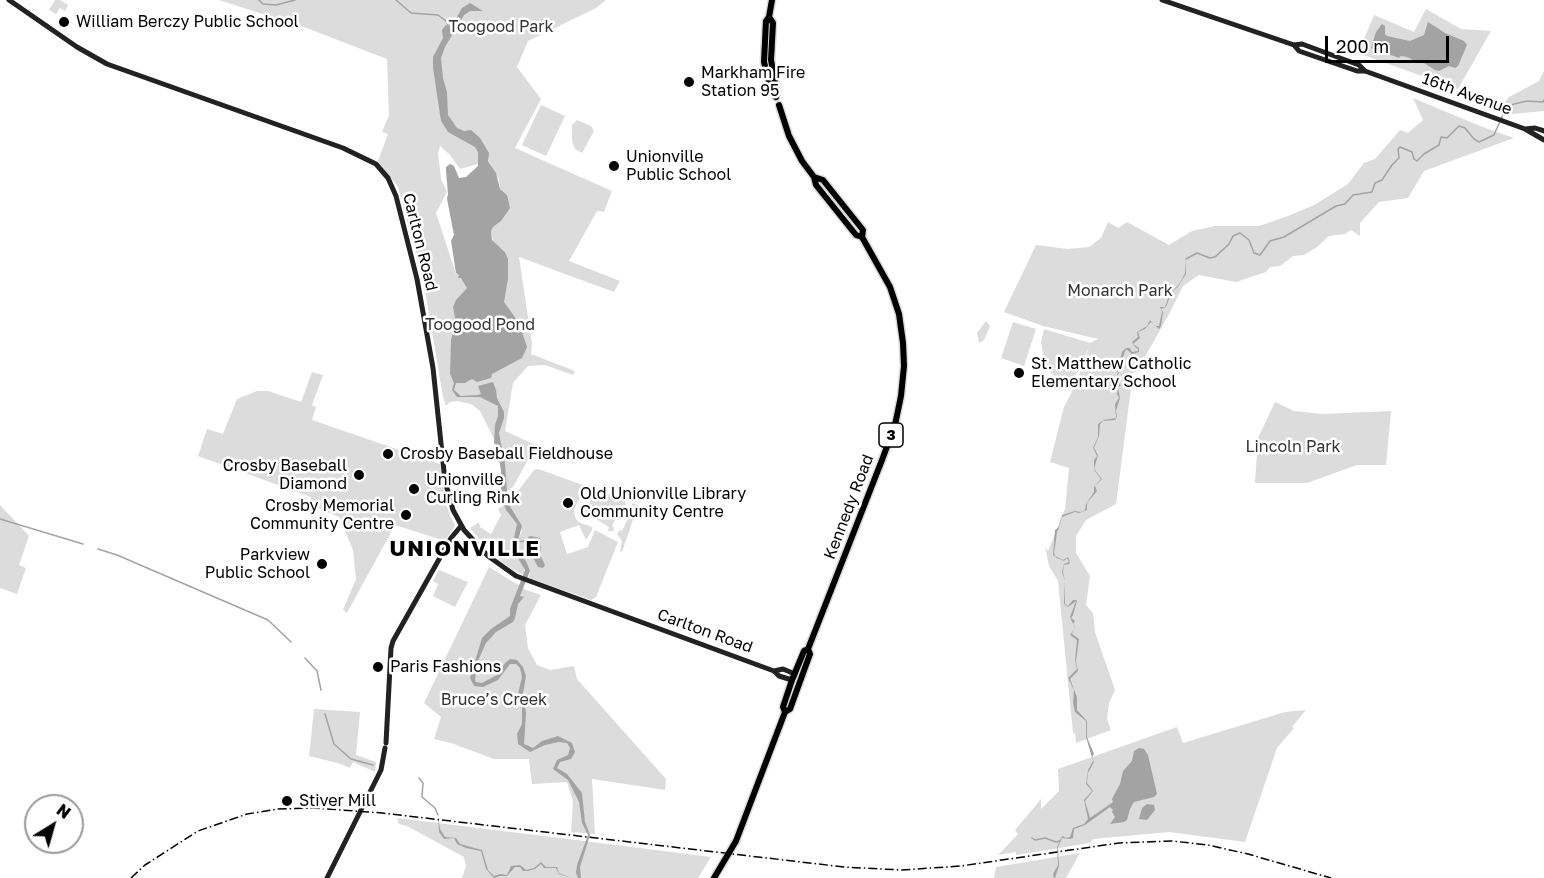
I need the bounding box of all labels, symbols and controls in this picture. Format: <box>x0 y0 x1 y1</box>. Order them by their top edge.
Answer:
place label: William Berczy Public School <box>76 12 299 32</box>
marker: William Berczy Public School <box>57 15 71 29</box>
park label: Toogood Park <box>448 17 554 37</box>
scale bar <box>1328 24 1452 62</box>
text: 200 m <box>1336 35 1389 57</box>
place label: Markham Fire Station 95 <box>701 63 805 101</box>
street label: 16th Avenue <box>1419 69 1515 119</box>
marker: Markham Fire Station 95 <box>682 75 696 89</box>
place label: Unionville Public School <box>626 147 731 185</box>
marker: Unionville Public School <box>607 159 621 173</box>
street label: Carlton Road <box>399 191 441 293</box>
park label: Monarch Park <box>1067 281 1173 301</box>
park label: Toogood Pond <box>425 315 535 335</box>
place label: St. Matthew Catholic Elementary School <box>1031 354 1192 392</box>
marker: St. Matthew Catholic Elementary School <box>1012 366 1026 380</box>
road number: 3 <box>879 423 903 447</box>
park label: Lincoln Park <box>1245 437 1341 457</box>
place label: Crosby Baseball Fieldhouse <box>400 444 613 464</box>
marker: Crosby Baseball Fieldhouse <box>381 447 395 461</box>
street label: Kennedy Road <box>820 452 878 562</box>
place label: Crosby Baseball Diamond <box>223 456 347 494</box>
marker: Crosby Baseball Diamond <box>352 468 366 482</box>
place label: Unionville Curling Rink <box>426 470 520 508</box>
marker: Unionville Curling Rink <box>407 482 421 496</box>
place label: Old Unionville Library Community Centre <box>580 484 746 522</box>
place label: Crosby Memorial Community Centre <box>250 496 394 534</box>
marker: Old Unionville Library Community Centre <box>561 496 575 510</box>
marker: Crosby Memorial Community Centre <box>399 508 413 522</box>
district label: UNIONVILLE <box>390 536 540 562</box>
place label: Parkview Public School <box>205 545 310 583</box>
marker: Parkview Public School <box>315 557 329 571</box>
street label: Carlton Road <box>655 605 755 657</box>
place label: Paris Fashions <box>390 657 501 677</box>
marker: Paris Fashions <box>371 660 385 674</box>
park label: Bruce’s Creek <box>441 690 547 710</box>
place label: Stiver Mill <box>299 791 376 811</box>
north arrow <box>24 794 84 854</box>
marker: Stiver Mill <box>280 794 294 808</box>
text: N <box>53 800 75 823</box>

